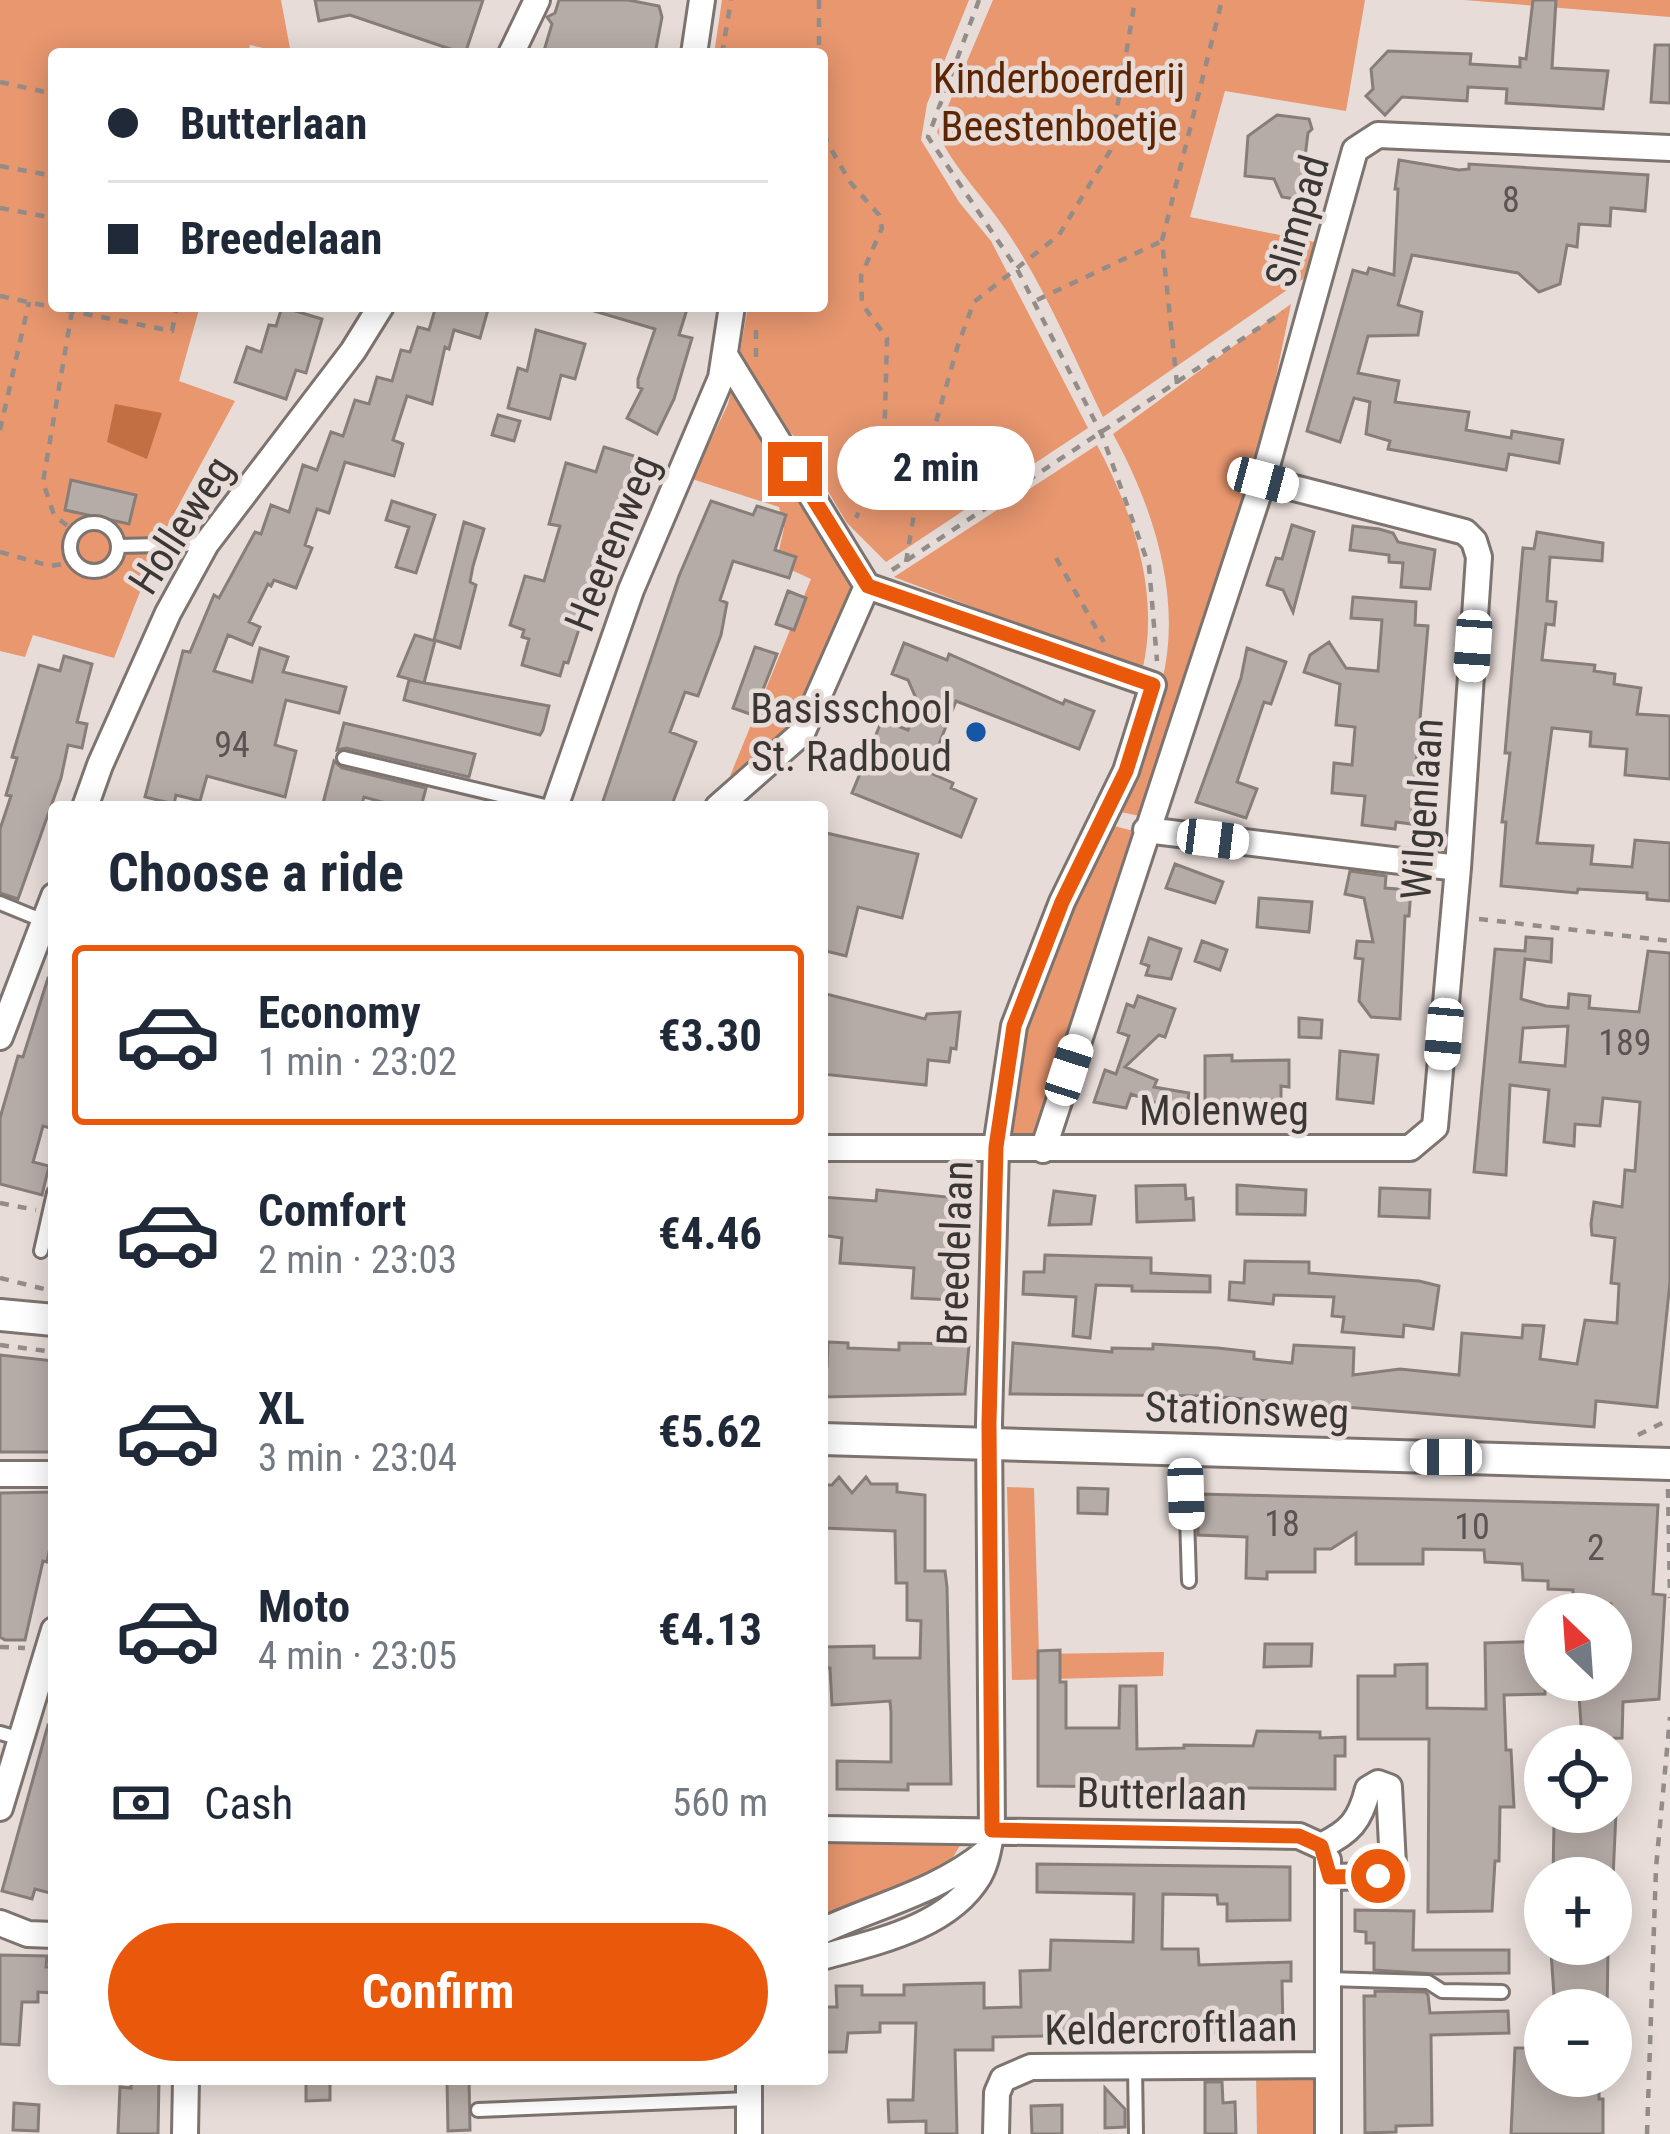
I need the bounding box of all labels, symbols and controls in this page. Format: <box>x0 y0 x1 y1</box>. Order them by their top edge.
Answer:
park label: Kinderboerderij Beestenboetje <box>933 54 1185 151</box>
text: Butterlaan <box>180 97 367 150</box>
street label: Slimpad <box>1255 150 1339 292</box>
house number: 8 <box>1502 179 1520 221</box>
text: Breedelaan <box>180 212 383 265</box>
callout: 2 min <box>837 427 1035 511</box>
route end <box>768 442 822 496</box>
text: 2 min <box>893 445 979 491</box>
street label: Holleweg <box>119 447 243 603</box>
street label: Heerenweg <box>555 448 669 638</box>
car <box>1224 453 1302 507</box>
car <box>1453 609 1493 683</box>
place label: Basisschool St. Radboud <box>750 684 952 781</box>
street label: Wilgenlaan <box>1391 716 1453 902</box>
marker: Basisschool St. Radboud <box>963 719 989 745</box>
house number: 94 <box>214 724 250 766</box>
car <box>1175 817 1251 861</box>
text: Choose a ride <box>108 841 404 904</box>
icon: car <box>114 981 222 1089</box>
text: Economy <box>258 986 421 1039</box>
car <box>1423 997 1465 1071</box>
text: €3.30 <box>658 1009 762 1062</box>
house number: 189 <box>1598 1022 1652 1064</box>
car <box>1041 1030 1097 1110</box>
text: 1 min · 23:02 <box>258 1039 457 1085</box>
street label: Molenweg <box>1139 1086 1309 1135</box>
street label: Breedelaan <box>927 1159 983 1347</box>
icon: car <box>114 1179 222 1287</box>
text: Comfort <box>258 1184 406 1237</box>
text: €4.46 <box>658 1207 762 1260</box>
text: 2 min · 23:03 <box>258 1237 457 1283</box>
icon: car <box>114 1377 222 1485</box>
text: XL <box>258 1382 305 1435</box>
street label: Stationsweg <box>1144 1382 1350 1438</box>
text: €5.62 <box>658 1405 762 1458</box>
text: 3 min · 23:04 <box>258 1435 457 1481</box>
car <box>1410 1439 1482 1475</box>
car <box>1167 1457 1205 1531</box>
house number: 18 <box>1264 1503 1300 1545</box>
house number: 10 <box>1454 1506 1490 1548</box>
house number: 2 <box>1587 1527 1605 1569</box>
icon: car <box>114 1575 222 1683</box>
text: Moto <box>258 1580 350 1633</box>
north arrow <box>1524 1593 1632 1701</box>
map controls <box>1524 1593 1632 2097</box>
text: €4.13 <box>658 1603 762 1656</box>
text: 4 min · 23:05 <box>258 1633 457 1679</box>
button: locate <box>1524 1725 1632 1833</box>
street label: Butterlaan <box>1076 1768 1248 1820</box>
icon: cash <box>108 1770 174 1836</box>
text: Cash <box>204 1777 293 1830</box>
text: 560 m <box>672 1780 768 1826</box>
route start <box>1351 1849 1405 1903</box>
button: + <box>1524 1857 1632 1965</box>
button: Confirm <box>108 1923 768 2061</box>
button: − <box>1524 1989 1632 2097</box>
street label: Keldercroftlaan <box>1044 2001 1298 2055</box>

